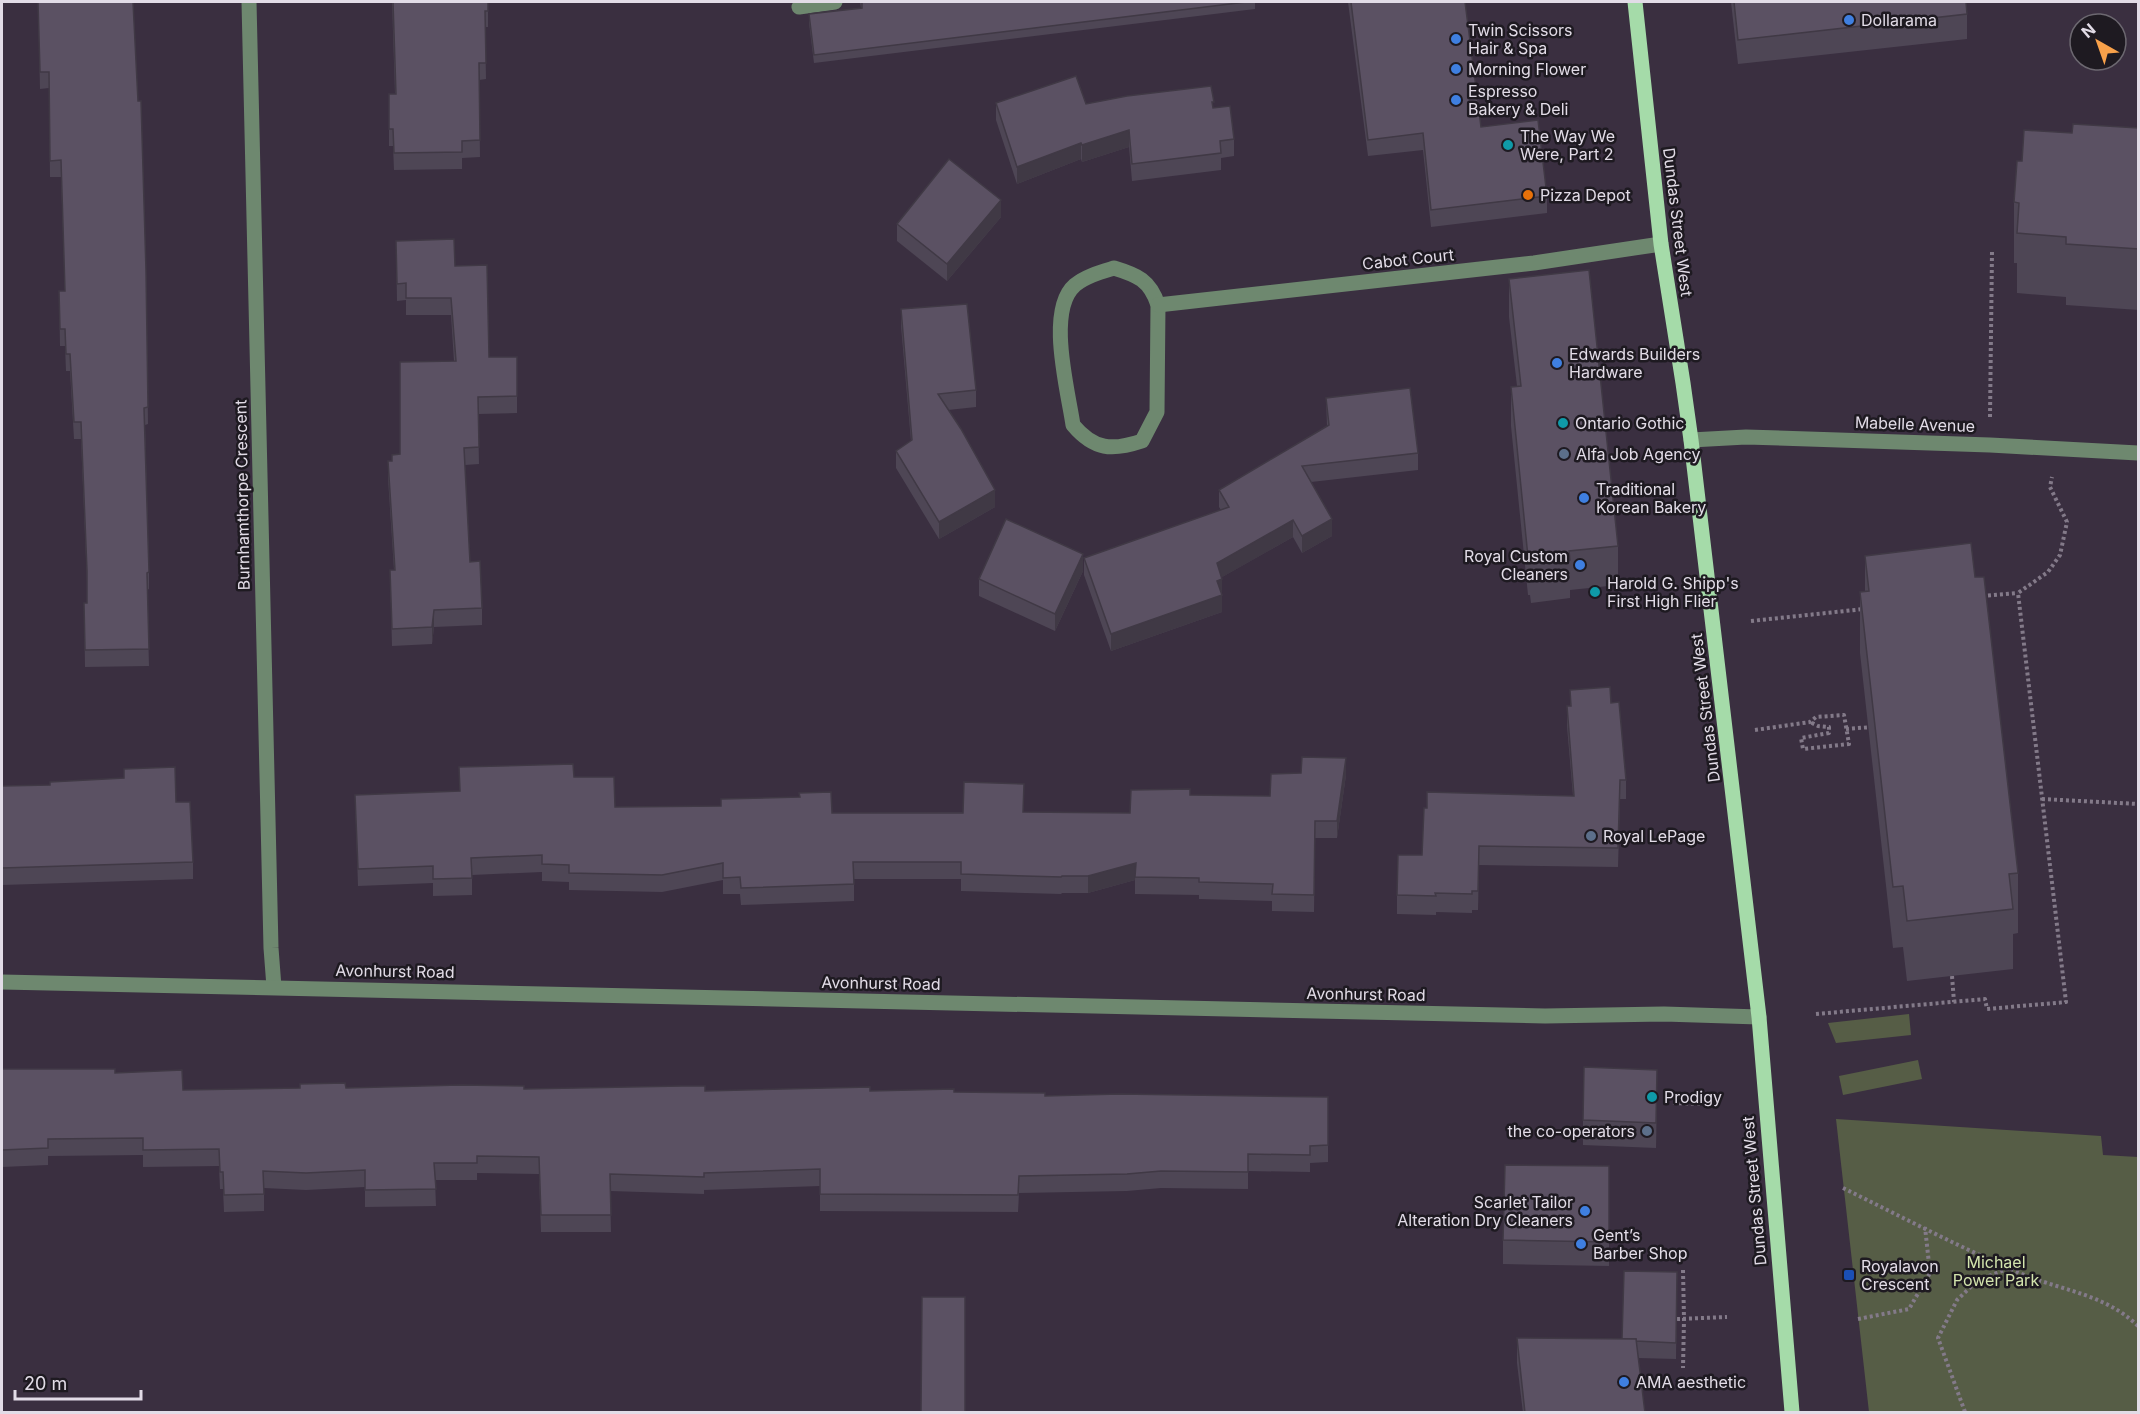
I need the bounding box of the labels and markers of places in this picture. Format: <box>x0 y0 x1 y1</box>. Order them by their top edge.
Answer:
place label: Dollarama <box>1861 10 1937 30</box>
marker: Dollarama <box>1842 13 1856 27</box>
place label: Twin Scissors Hair & Spa <box>1468 20 1572 58</box>
marker: Twin Scissors Hair & Spa <box>1449 32 1463 46</box>
place label: Morning Flower <box>1468 59 1586 79</box>
marker: Morning Flower <box>1449 62 1463 76</box>
place label: Espresso Bakery & Deli <box>1468 81 1568 119</box>
marker: Espresso Bakery & Deli <box>1449 93 1463 107</box>
place label: The Way We Were, Part 2 <box>1520 126 1615 164</box>
marker: The Way We Were, Part 2 <box>1501 138 1515 152</box>
place label: Pizza Depot <box>1540 185 1631 205</box>
marker: Pizza Depot <box>1521 188 1535 202</box>
place label: Edwards Builders Hardware <box>1569 344 1700 382</box>
marker: Edwards Builders Hardware <box>1550 356 1564 370</box>
place label: Ontario Gothic <box>1575 413 1684 433</box>
marker: Ontario Gothic <box>1556 416 1570 430</box>
place label: Alfa Job Agency <box>1576 444 1701 464</box>
marker: Alfa Job Agency <box>1557 447 1571 461</box>
place label: Traditional Korean Bakery <box>1596 479 1706 517</box>
marker: Traditional Korean Bakery <box>1577 491 1591 505</box>
place label: Royal Custom Cleaners <box>1464 546 1568 584</box>
marker: Royal Custom Cleaners <box>1573 558 1587 572</box>
place label: Harold G. Shipp's First High Flier <box>1607 573 1739 611</box>
marker: Harold G. Shipp's First High Flier <box>1588 585 1602 599</box>
place label: Royal LePage <box>1603 826 1705 846</box>
marker: Royal LePage <box>1584 829 1598 843</box>
place label: Prodigy <box>1664 1087 1722 1107</box>
marker: Prodigy <box>1645 1090 1659 1104</box>
place label: the co-operators <box>1508 1121 1635 1141</box>
marker: the co-operators <box>1640 1124 1654 1138</box>
place label: Scarlet Tailor Alteration Dry Cleaners <box>1397 1192 1573 1230</box>
marker: Scarlet Tailor Alteration Dry Cleaners <box>1578 1204 1592 1218</box>
place label: Gent’s Barber Shop <box>1593 1225 1688 1263</box>
marker: Gent’s Barber Shop <box>1574 1237 1588 1251</box>
place label: Royalavon Crescent <box>1861 1256 1939 1294</box>
marker: Royalavon Crescent <box>1842 1268 1856 1282</box>
place label: AMA aesthetic <box>1636 1372 1746 1392</box>
marker: AMA aesthetic <box>1617 1375 1631 1389</box>

